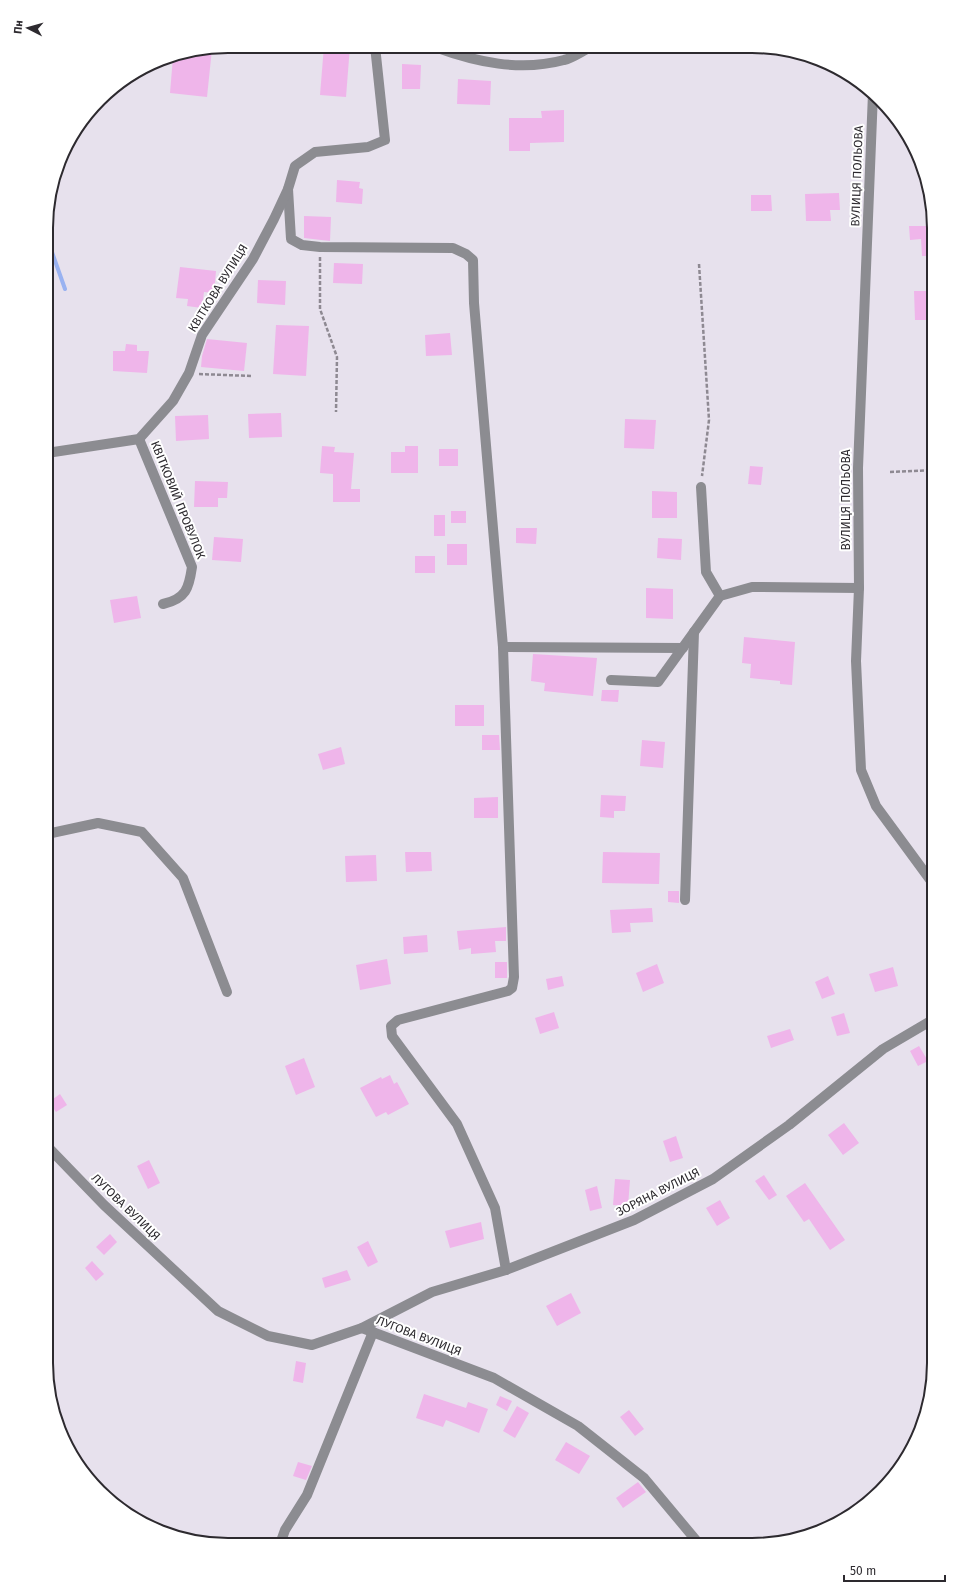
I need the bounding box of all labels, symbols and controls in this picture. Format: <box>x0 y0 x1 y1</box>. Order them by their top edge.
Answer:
north arrow <box>8 8 48 48</box>
text: Пн <box>11 19 26 35</box>
street label: ВУЛИЦЯ ПОЛЬОВА <box>848 125 866 227</box>
street label: КВІТКОВА ВУЛИЦЯ <box>185 241 251 335</box>
street label: КВІТКОВИЙ ПРОВУЛОК <box>148 439 209 561</box>
street label: ВУЛИЦЯ ПОЛЬОВА <box>839 449 853 551</box>
street label: ЗОРЯНА ВУЛИЦЯ <box>614 1165 702 1219</box>
street label: ЛУГОВА ВУЛИЦЯ <box>89 1171 163 1243</box>
street label: ЛУГОВА ВУЛИЦЯ <box>375 1313 463 1359</box>
scale bar <box>844 1557 945 1583</box>
text: 50 m <box>850 1564 876 1578</box>

